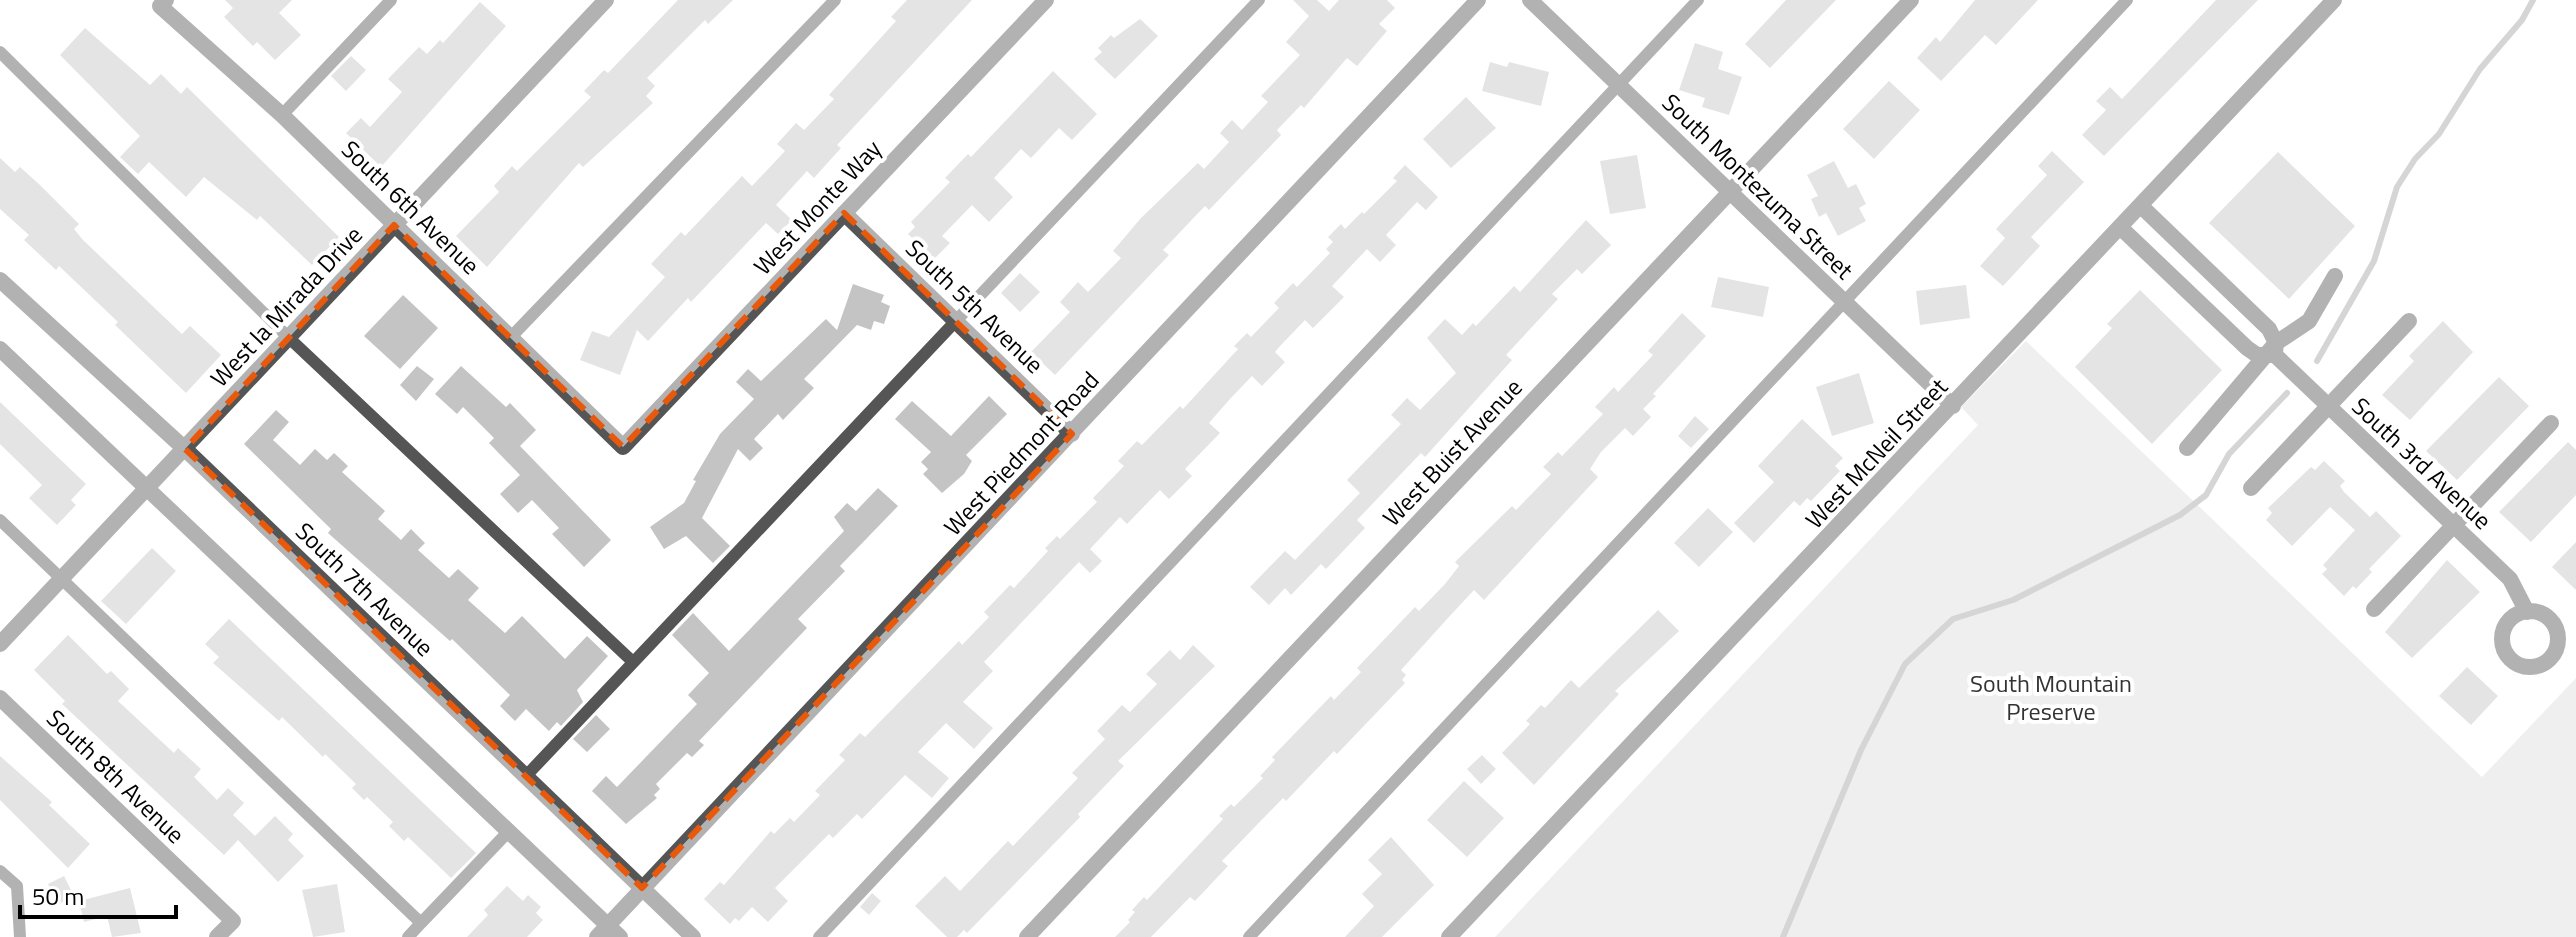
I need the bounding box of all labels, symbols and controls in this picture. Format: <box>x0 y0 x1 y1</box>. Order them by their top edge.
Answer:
street label: South Montezuma Street <box>1654 85 1862 288</box>
street label: South 6th Avenue <box>334 131 488 283</box>
street label: West Monte Way <box>745 131 890 283</box>
street label: West la Mirada Drive <box>202 217 370 395</box>
street label: South 5th Avenue <box>898 230 1052 382</box>
street label: West Piedmont Road <box>935 363 1107 543</box>
street label: West McNeil Street <box>1797 369 1956 536</box>
street label: West Buist Avenue <box>1374 370 1530 534</box>
street label: South 3rd Avenue <box>2344 389 2500 537</box>
street label: South 7th Avenue <box>288 513 442 665</box>
park label: South Mountain Preserve <box>1970 665 2132 729</box>
street label: South 8th Avenue <box>39 700 193 852</box>
scale bar <box>20 869 176 919</box>
text: 50 m <box>32 878 84 914</box>

